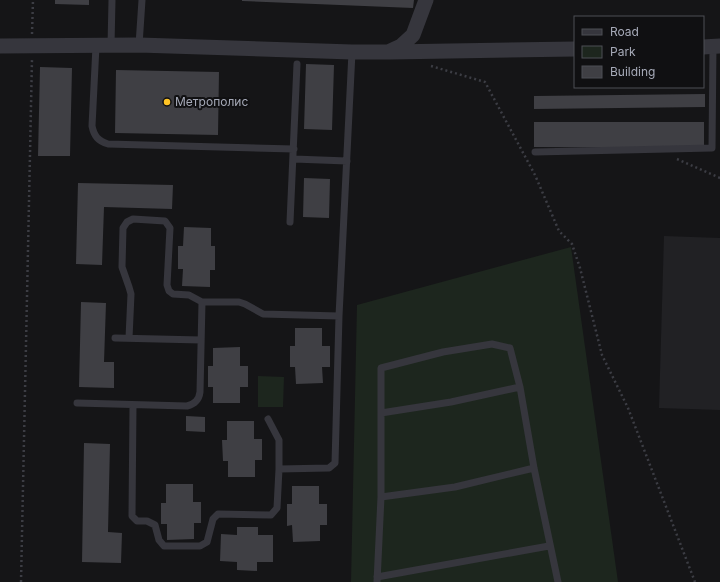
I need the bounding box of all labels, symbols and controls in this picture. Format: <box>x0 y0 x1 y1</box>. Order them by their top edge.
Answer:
legend <box>574 16 704 88</box>
text: Road <box>610 24 639 39</box>
text: Park <box>610 44 636 59</box>
text: Building <box>610 64 655 79</box>
place label: Метрополис <box>175 94 248 109</box>
marker: Метрополис <box>162 97 172 107</box>

